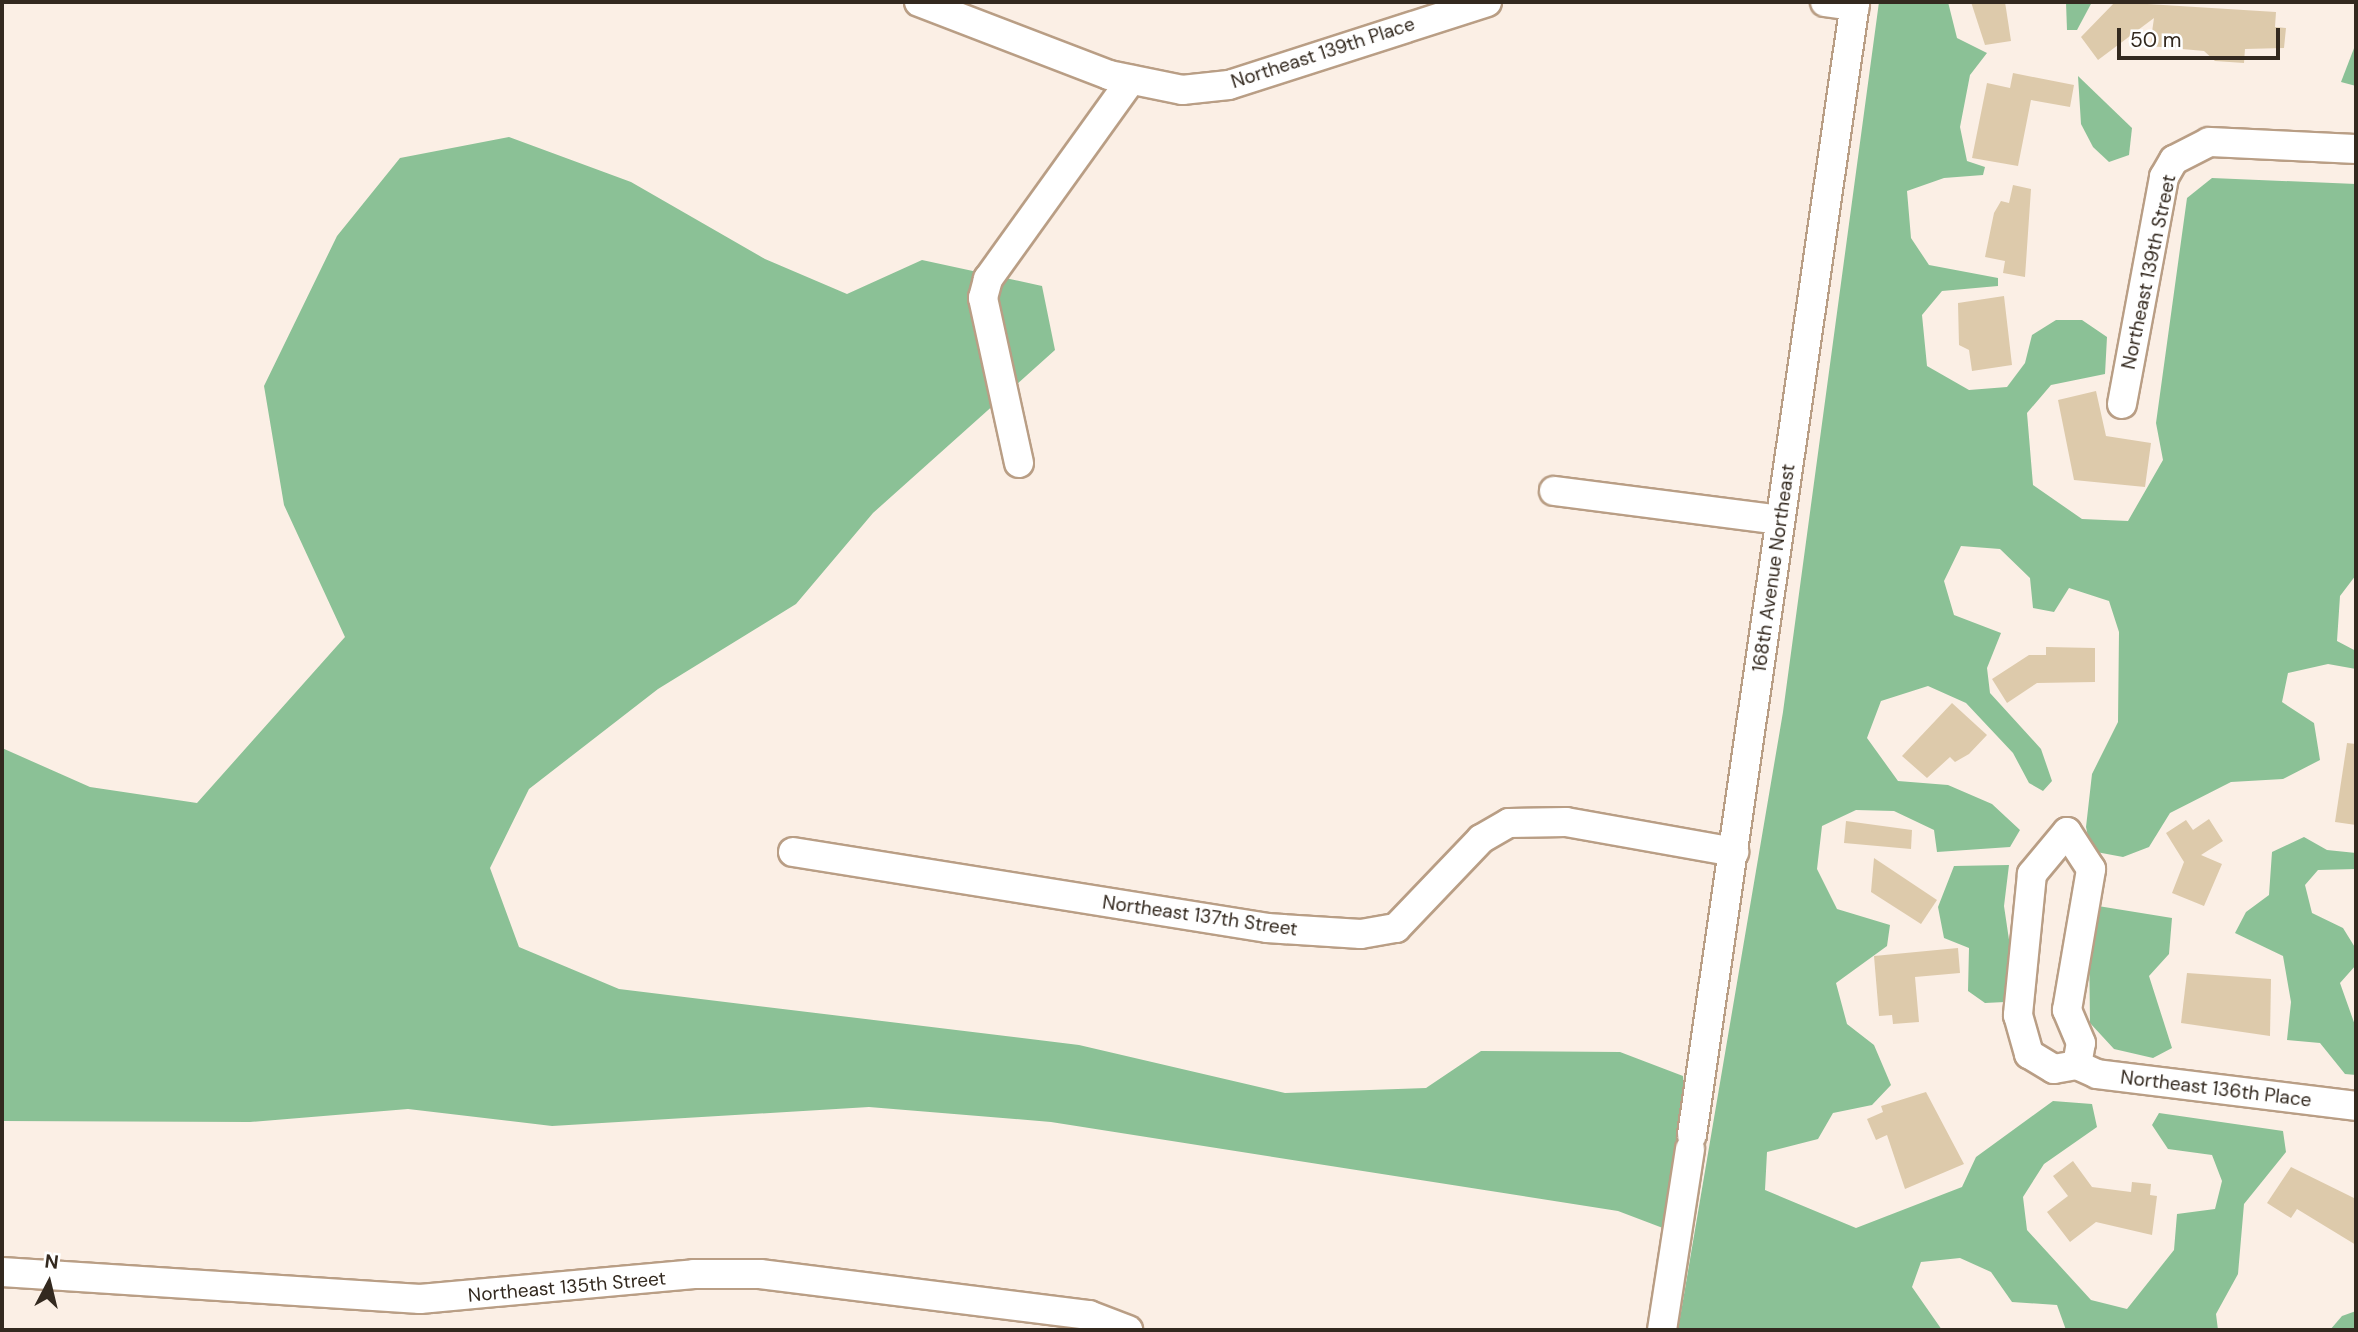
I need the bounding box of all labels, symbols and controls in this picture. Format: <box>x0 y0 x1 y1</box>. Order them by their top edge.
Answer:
street label: Northeast 139th Place <box>1228 13 1418 93</box>
scale bar <box>2120 14 2283 58</box>
text: 50 m <box>2130 26 2181 54</box>
street label: Northeast 139th Street <box>2117 173 2181 371</box>
street label: 168th Avenue Northeast <box>1748 462 1800 674</box>
street label: Northeast 137th Street <box>1101 891 1299 941</box>
street label: Northeast 136th Place <box>2119 1066 2313 1112</box>
north arrow <box>14 1248 84 1318</box>
text: N <box>43 1248 60 1275</box>
street label: Northeast 135th Street <box>467 1267 667 1307</box>

